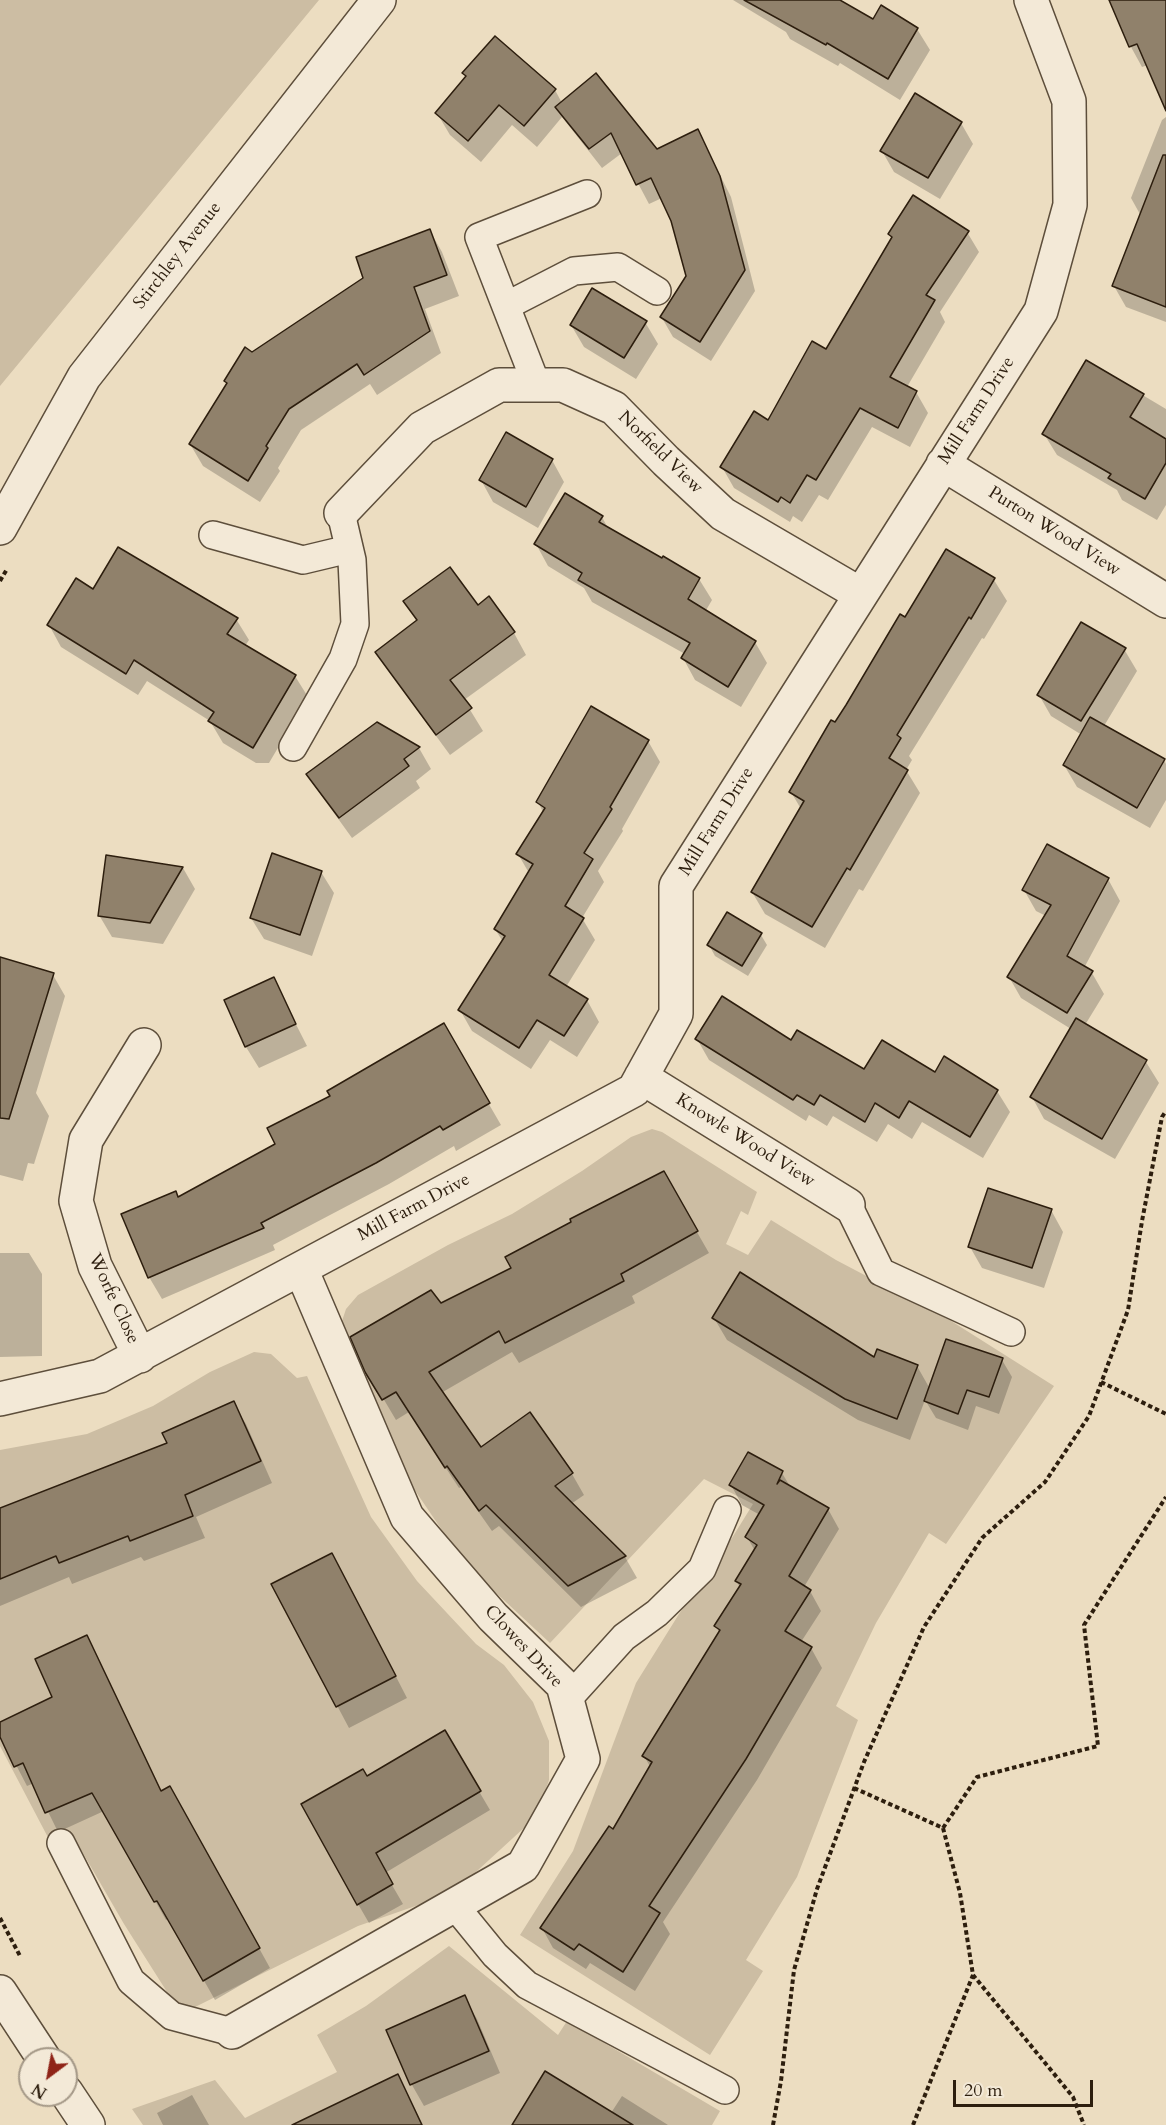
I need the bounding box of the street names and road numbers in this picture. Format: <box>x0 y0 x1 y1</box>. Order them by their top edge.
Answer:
street label: Stirchley Avenue <box>130 198 226 314</box>
street label: Mill Farm Drive <box>934 353 1020 469</box>
street label: Norfield View <box>613 407 707 499</box>
street label: Purton Wood View <box>984 483 1124 581</box>
street label: Mill Farm Drive <box>675 764 759 880</box>
street label: Knowle Wood View <box>671 1089 819 1193</box>
street label: Mill Farm Drive <box>354 1169 474 1247</box>
street label: Worfe Close <box>83 1251 143 1347</box>
street label: Clowes Drive <box>479 1601 567 1693</box>

